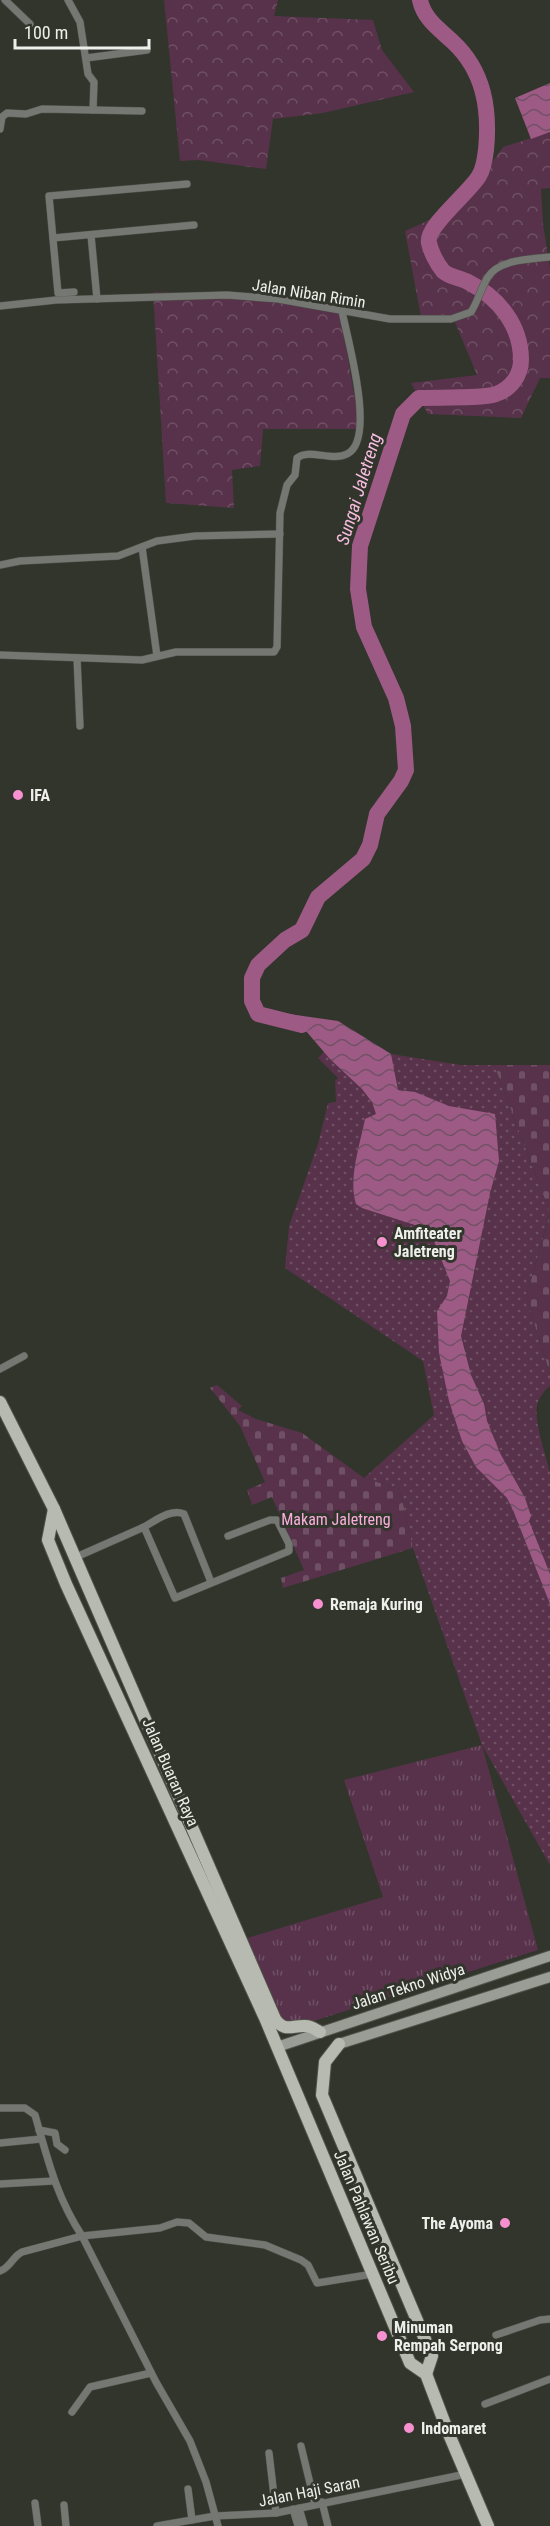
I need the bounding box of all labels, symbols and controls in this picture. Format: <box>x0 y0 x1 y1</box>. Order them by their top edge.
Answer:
scale bar <box>15 12 148 50</box>
text: 100 m <box>24 22 68 43</box>
street label: Jalan Niban Rimin <box>251 275 367 312</box>
water label: Sungai Jaletreng <box>332 430 386 547</box>
place label: IFA <box>30 786 50 805</box>
marker: IFA <box>11 788 25 802</box>
place label: Amfiteater Jaletreng <box>394 1224 462 1261</box>
marker: Amfiteater Jaletreng <box>375 1235 389 1249</box>
park label: Makam Jaletreng <box>281 1510 391 1529</box>
place label: Remaja Kuring <box>330 1595 423 1614</box>
marker: Remaja Kuring <box>311 1597 325 1611</box>
street label: Jalan Buaran Raya <box>138 1715 203 1829</box>
street label: Jalan Tekno Widya <box>349 1959 467 2014</box>
street label: Jalan Pahlawan Seribu <box>330 2148 403 2287</box>
place label: The Ayoma <box>422 2214 493 2233</box>
marker: The Ayoma <box>498 2216 512 2230</box>
place label: Minuman Rempah Serpong <box>394 2318 503 2355</box>
marker: Minuman Rempah Serpong <box>375 2329 389 2343</box>
place label: Indomaret <box>421 2419 486 2438</box>
marker: Indomaret <box>402 2421 416 2435</box>
street label: Jalan Haji Saran <box>257 2472 361 2511</box>

